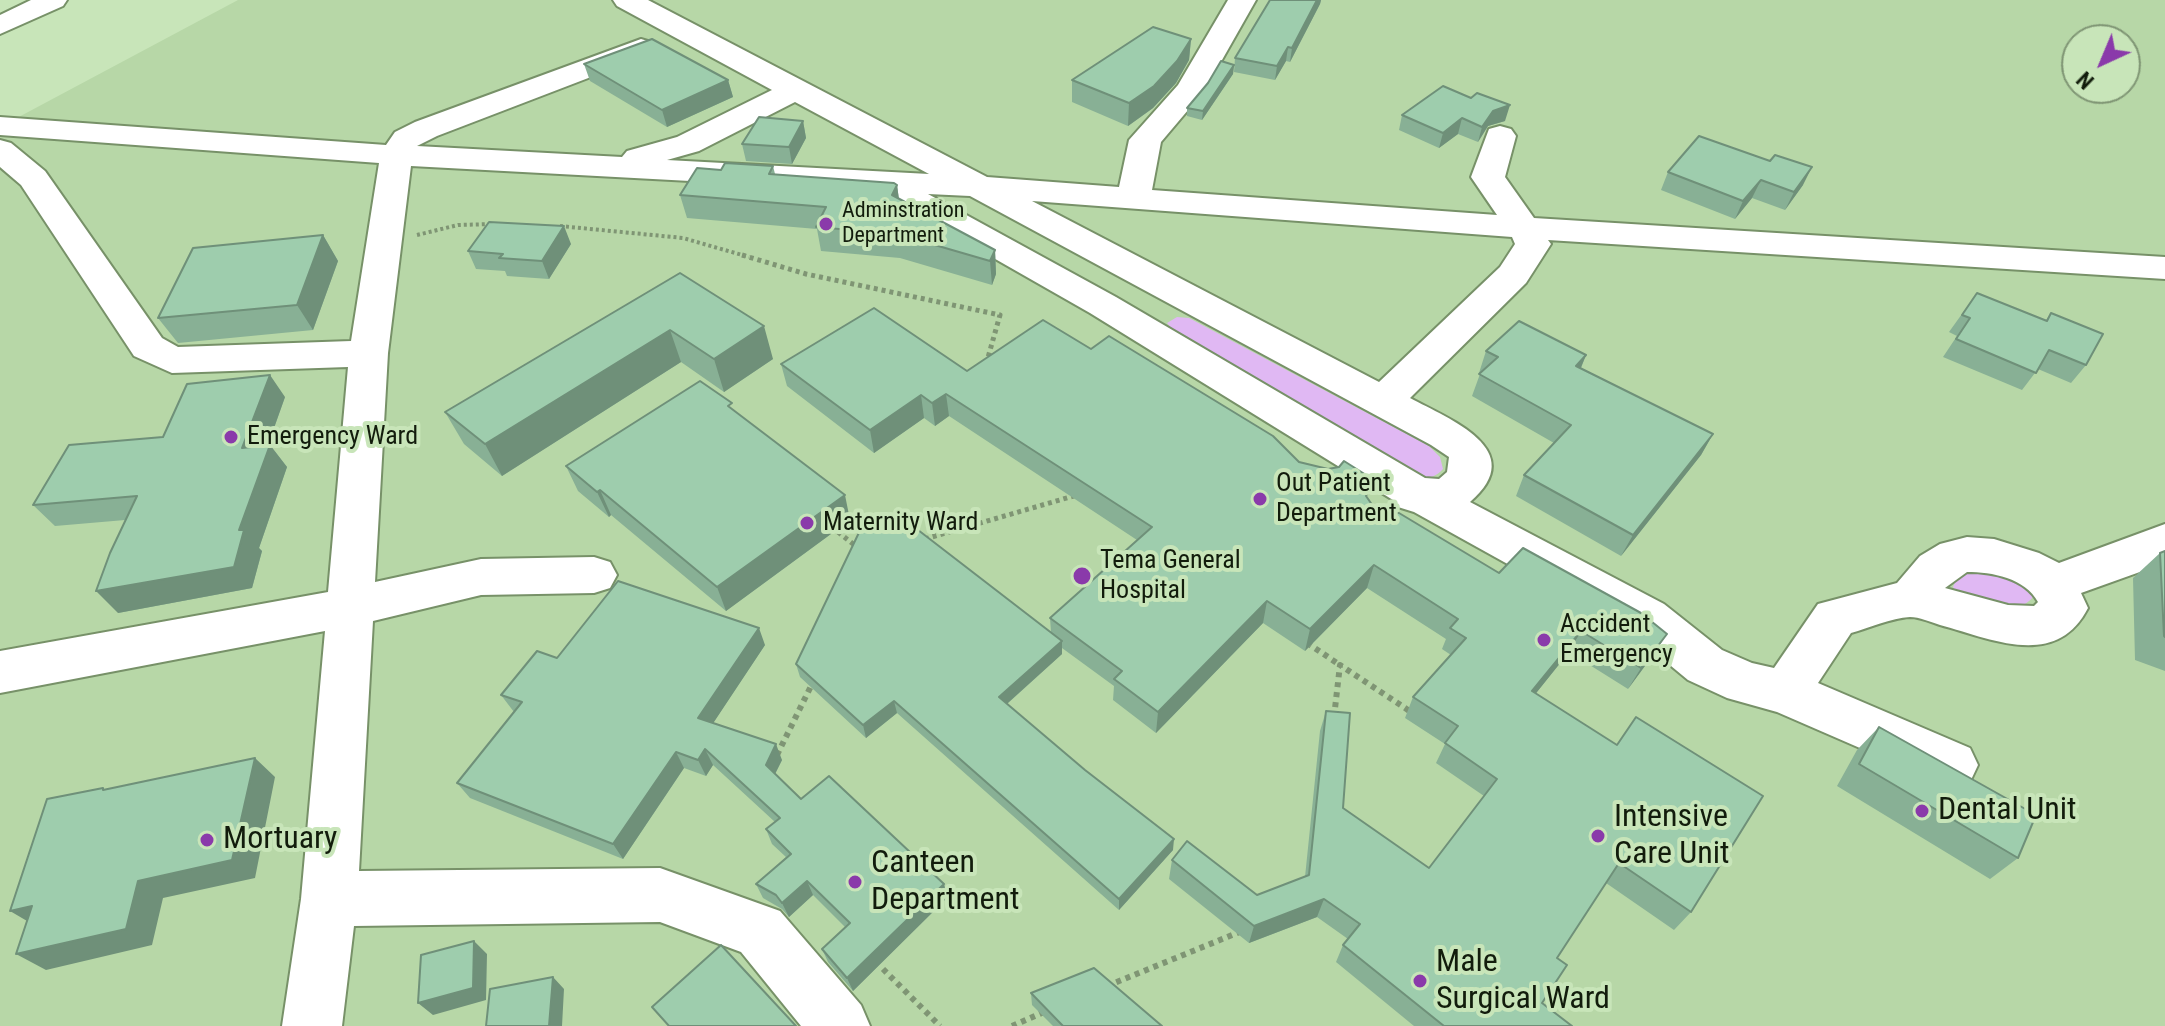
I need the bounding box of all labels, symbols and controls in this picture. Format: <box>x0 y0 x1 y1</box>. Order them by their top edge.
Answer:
north arrow <box>2061 24 2141 104</box>
text: N <box>2072 67 2099 94</box>
place label: Adminstration Department <box>842 198 964 250</box>
marker: Adminstration Department <box>817 215 835 233</box>
place label: Emergency Ward <box>247 421 418 453</box>
marker: Emergency Ward <box>222 428 240 446</box>
place label: Out Patient Department <box>1276 468 1397 530</box>
marker: Out Patient Department <box>1251 490 1269 508</box>
place label: Maternity Ward <box>823 507 978 539</box>
marker: Maternity Ward <box>798 514 816 532</box>
place label: Tema General Hospital <box>1100 545 1241 606</box>
marker: Tema General Hospital <box>1071 565 1093 587</box>
place label: Accident Emergency <box>1560 609 1673 670</box>
marker: Accident Emergency <box>1535 631 1553 649</box>
place label: Dental Unit <box>1938 792 2077 830</box>
place label: Intensive Care Unit <box>1614 799 1730 874</box>
marker: Dental Unit <box>1913 802 1931 820</box>
place label: Mortuary <box>223 821 337 859</box>
marker: Intensive Care Unit <box>1589 827 1607 845</box>
marker: Mortuary <box>198 831 216 849</box>
place label: Canteen Department <box>871 845 1019 920</box>
marker: Canteen Department <box>846 873 864 891</box>
place label: Male Surgical Ward <box>1436 944 1610 1019</box>
marker: Male Surgical Ward <box>1411 972 1429 990</box>

